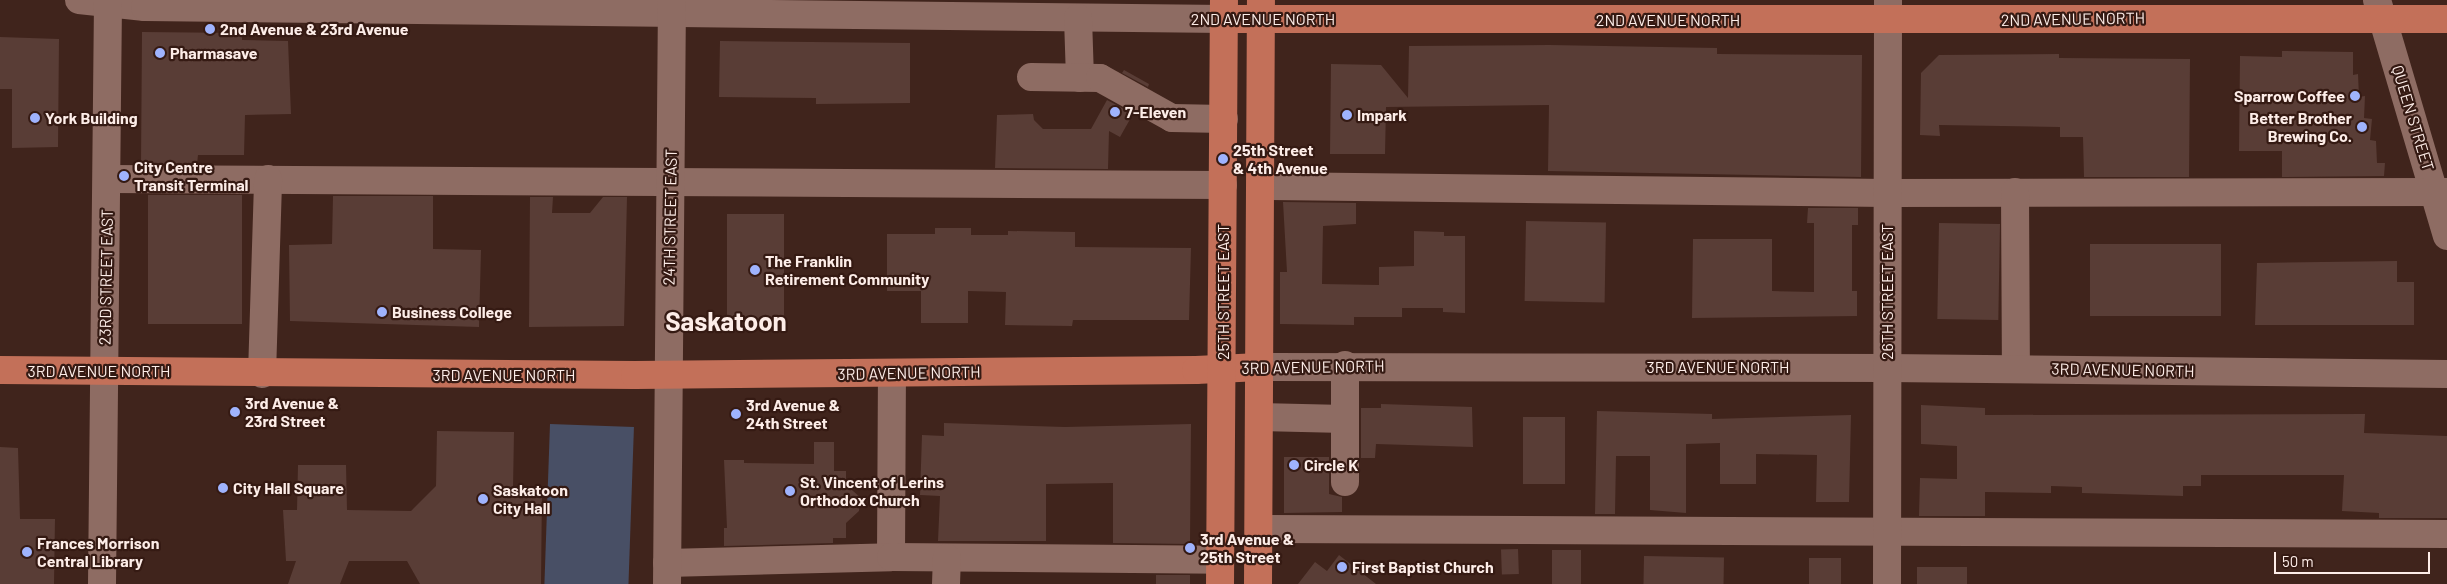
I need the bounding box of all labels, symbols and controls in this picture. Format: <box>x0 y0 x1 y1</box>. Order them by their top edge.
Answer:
street label: 2ND AVENUE NORTH <box>2001 8 2145 30</box>
street label: 2ND AVENUE NORTH <box>1191 9 1335 29</box>
street label: 2ND AVENUE NORTH <box>1596 10 1740 30</box>
place label: 2nd Avenue & 23rd Avenue <box>220 19 408 39</box>
marker: 2nd Avenue & 23rd Avenue <box>204 23 216 35</box>
place label: Pharmasave <box>170 43 257 63</box>
marker: Pharmasave <box>154 47 166 59</box>
street label: QUEEN STREET <box>2388 63 2438 173</box>
place label: Sparrow Coffee <box>2234 86 2345 106</box>
marker: Sparrow Coffee <box>2349 90 2361 102</box>
place label: 7-Eleven <box>1125 102 1186 122</box>
place label: Impark <box>1357 105 1407 125</box>
marker: 7-Eleven <box>1109 106 1121 118</box>
place label: York Building <box>45 108 138 128</box>
place label: Better Brother Brewing Co. <box>2249 108 2352 146</box>
marker: Impark <box>1341 109 1353 121</box>
marker: York Building <box>29 112 41 124</box>
marker: Better Brother Brewing Co. <box>2356 121 2368 133</box>
place label: 25th Street & 4th Avenue <box>1233 140 1328 178</box>
street label: 24TH STREET EAST <box>659 149 681 285</box>
marker: 25th Street & 4th Avenue <box>1217 153 1229 165</box>
place label: City Centre Transit Terminal <box>134 157 248 195</box>
marker: City Centre Transit Terminal <box>118 170 130 182</box>
street label: 23RD STREET EAST <box>95 209 117 345</box>
street label: 25TH STREET EAST <box>1213 224 1233 360</box>
street label: 26TH STREET EAST <box>1877 224 1897 360</box>
place label: The Franklin Retirement Community <box>765 251 929 289</box>
marker: The Franklin Retirement Community <box>749 264 761 276</box>
place label: Business College <box>392 302 512 322</box>
district label: Saskatoon <box>665 305 787 337</box>
marker: Business College <box>376 306 388 318</box>
street label: 3RD AVENUE NORTH <box>1241 356 1385 378</box>
street label: 3RD AVENUE NORTH <box>1646 357 1790 377</box>
street label: 3RD AVENUE NORTH <box>2051 359 2195 381</box>
street label: 3RD AVENUE NORTH <box>27 361 171 381</box>
street label: 3RD AVENUE NORTH <box>837 362 981 384</box>
street label: 3RD AVENUE NORTH <box>432 365 576 385</box>
place label: 3rd Avenue & 23rd Street <box>245 393 339 431</box>
place label: 3rd Avenue & 24th Street <box>746 395 840 433</box>
marker: 3rd Avenue & 23rd Street <box>229 406 241 418</box>
marker: 3rd Avenue & 24th Street <box>730 408 742 420</box>
place label: Circle K <box>1304 455 1358 475</box>
marker: Circle K <box>1288 459 1300 471</box>
place label: St. Vincent of Lerins Orthodox Church <box>800 472 944 510</box>
place label: City Hall Square <box>233 478 344 498</box>
place label: Saskatoon City Hall <box>493 480 568 518</box>
marker: City Hall Square <box>217 482 229 494</box>
marker: St. Vincent of Lerins Orthodox Church <box>784 485 796 497</box>
marker: Saskatoon City Hall <box>477 493 489 505</box>
place label: 3rd Avenue & 25th Street <box>1200 529 1294 567</box>
place label: Frances Morrison Central Library <box>37 533 159 571</box>
marker: 3rd Avenue & 25th Street <box>1184 542 1196 554</box>
scale bar <box>2277 542 2433 574</box>
marker: Frances Morrison Central Library <box>21 546 33 558</box>
text: 50 m <box>2282 552 2314 570</box>
place label: First Baptist Church <box>1352 557 1494 577</box>
marker: First Baptist Church <box>1336 561 1348 573</box>

